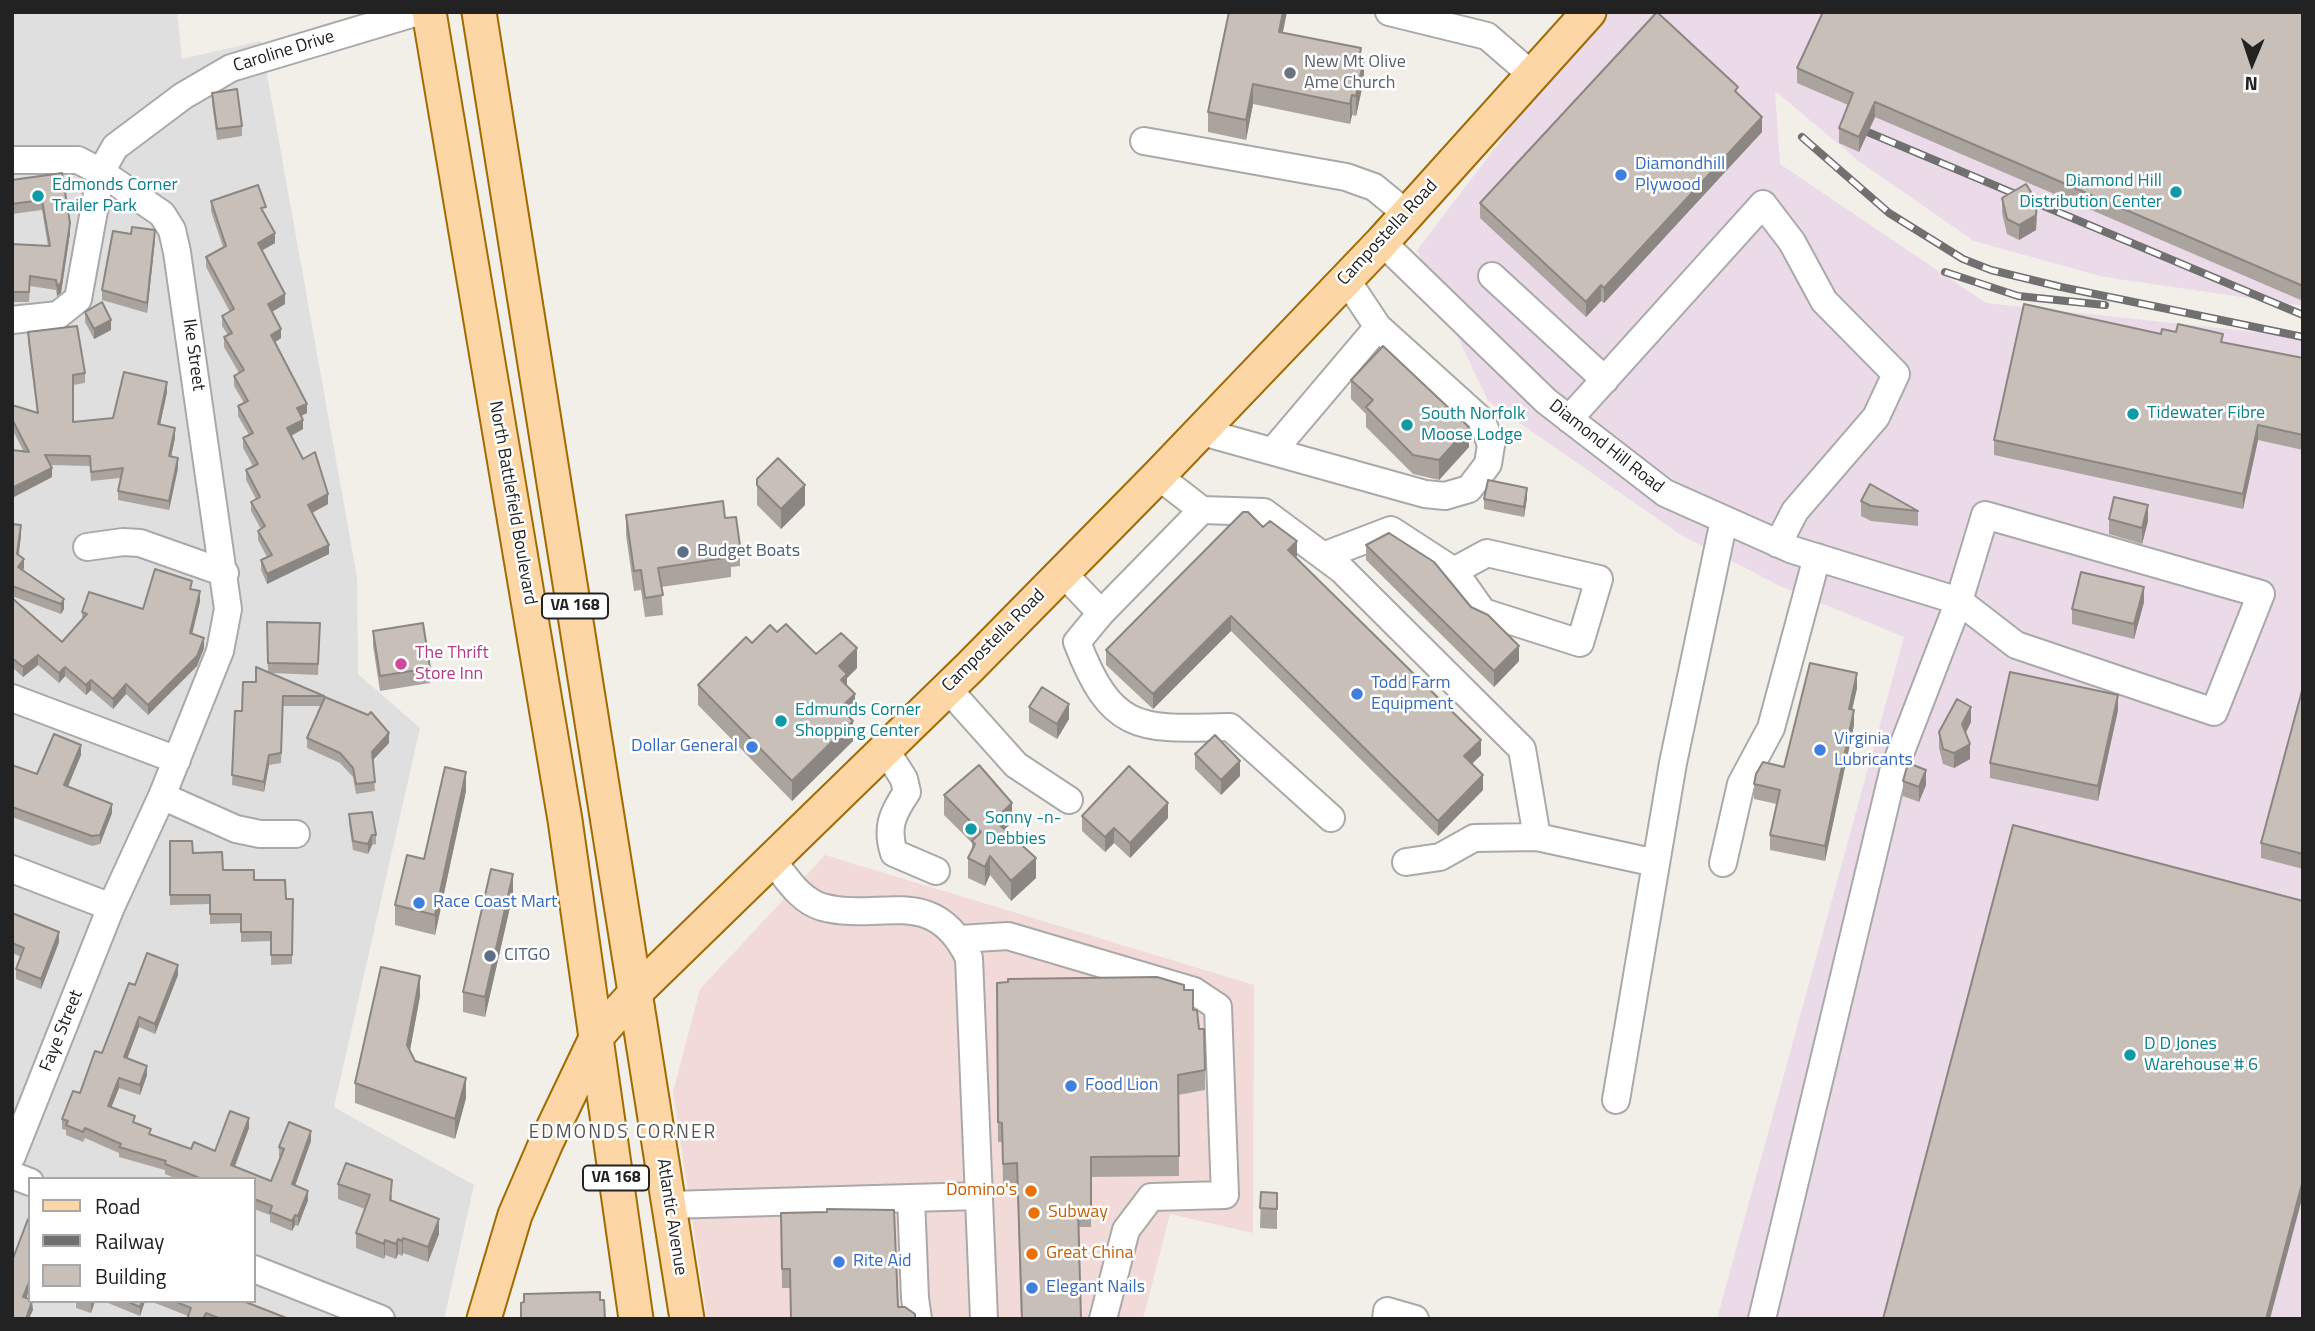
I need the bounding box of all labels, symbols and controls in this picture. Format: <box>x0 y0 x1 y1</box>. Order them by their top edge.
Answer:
street label: Caroline Drive <box>231 26 337 78</box>
north arrow <box>2217 28 2287 98</box>
place label: New Mt Olive Ame Church <box>1304 52 1406 94</box>
marker: New Mt Olive Ame Church <box>1282 65 1298 81</box>
text: N <box>2244 70 2258 99</box>
place label: Diamondhill Plywood <box>1635 154 1725 196</box>
marker: Diamondhill Plywood <box>1613 167 1629 183</box>
place label: Diamond Hill Distribution Center <box>2019 171 2162 214</box>
place label: Edmonds Corner Trailer Park <box>52 175 178 218</box>
street label: Campostella Road <box>1333 176 1443 290</box>
marker: Diamond Hill Distribution Center <box>2168 184 2184 200</box>
marker: Edmonds Corner Trailer Park <box>30 188 46 204</box>
street label: Ike Street <box>177 318 209 392</box>
street label: Diamond Hill Road <box>1544 396 1668 498</box>
street label: North Battlefield Boulevard <box>483 399 541 607</box>
place label: Tidewater Fibre <box>2147 403 2265 425</box>
place label: South Norfolk Moose Lodge <box>1421 404 1526 446</box>
marker: Tidewater Fibre <box>2125 406 2141 422</box>
marker: South Norfolk Moose Lodge <box>1399 417 1415 433</box>
place label: Budget Boats <box>697 541 800 563</box>
marker: Budget Boats <box>675 544 691 560</box>
street label: Campostella Road <box>938 585 1050 697</box>
road number: VA 168 <box>542 594 608 618</box>
place label: The Thrift Store Inn <box>415 643 489 686</box>
marker: The Thrift Store Inn <box>393 656 409 672</box>
place label: Todd Farm Equipment <box>1371 673 1453 716</box>
marker: Todd Farm Equipment <box>1349 686 1365 702</box>
place label: Edmunds Corner Shopping Center <box>795 700 921 742</box>
marker: Edmunds Corner Shopping Center <box>773 713 789 729</box>
place label: Virginia Lubricants <box>1834 729 1913 772</box>
place label: Dollar General <box>631 736 738 758</box>
marker: Dollar General <box>744 739 760 755</box>
marker: Virginia Lubricants <box>1812 742 1828 758</box>
place label: Sonny -n- Debbies <box>985 808 1062 850</box>
marker: Sonny -n- Debbies <box>963 821 979 837</box>
place label: Race Coast Mart <box>433 892 557 914</box>
marker: Race Coast Mart <box>411 895 427 911</box>
place label: CITGO <box>504 945 550 967</box>
marker: CITGO <box>482 948 498 964</box>
street label: Faye Street <box>36 987 88 1075</box>
place label: D D Jones Warehouse # 6 <box>2144 1034 2258 1076</box>
marker: D D Jones Warehouse # 6 <box>2122 1047 2138 1063</box>
place label: Food Lion <box>1085 1075 1158 1097</box>
marker: Food Lion <box>1063 1078 1079 1094</box>
district label: EDMONDS CORNER <box>531 1122 715 1144</box>
street label: Atlantic Avenue <box>651 1157 691 1277</box>
road number: VA 168 <box>583 1166 649 1190</box>
legend <box>28 1177 256 1303</box>
place label: Domino's <box>946 1180 1017 1202</box>
marker: Domino's <box>1023 1183 1039 1199</box>
text: Road <box>95 1190 140 1222</box>
place label: Subway <box>1048 1202 1108 1224</box>
marker: Subway <box>1026 1205 1042 1221</box>
text: Railway <box>95 1225 164 1257</box>
place label: Great China <box>1046 1243 1134 1265</box>
marker: Great China <box>1024 1246 1040 1262</box>
place label: Rite Aid <box>853 1251 912 1273</box>
marker: Rite Aid <box>831 1254 847 1270</box>
text: Building <box>95 1260 166 1292</box>
place label: Elegant Nails <box>1046 1277 1145 1299</box>
marker: Elegant Nails <box>1024 1280 1040 1296</box>

